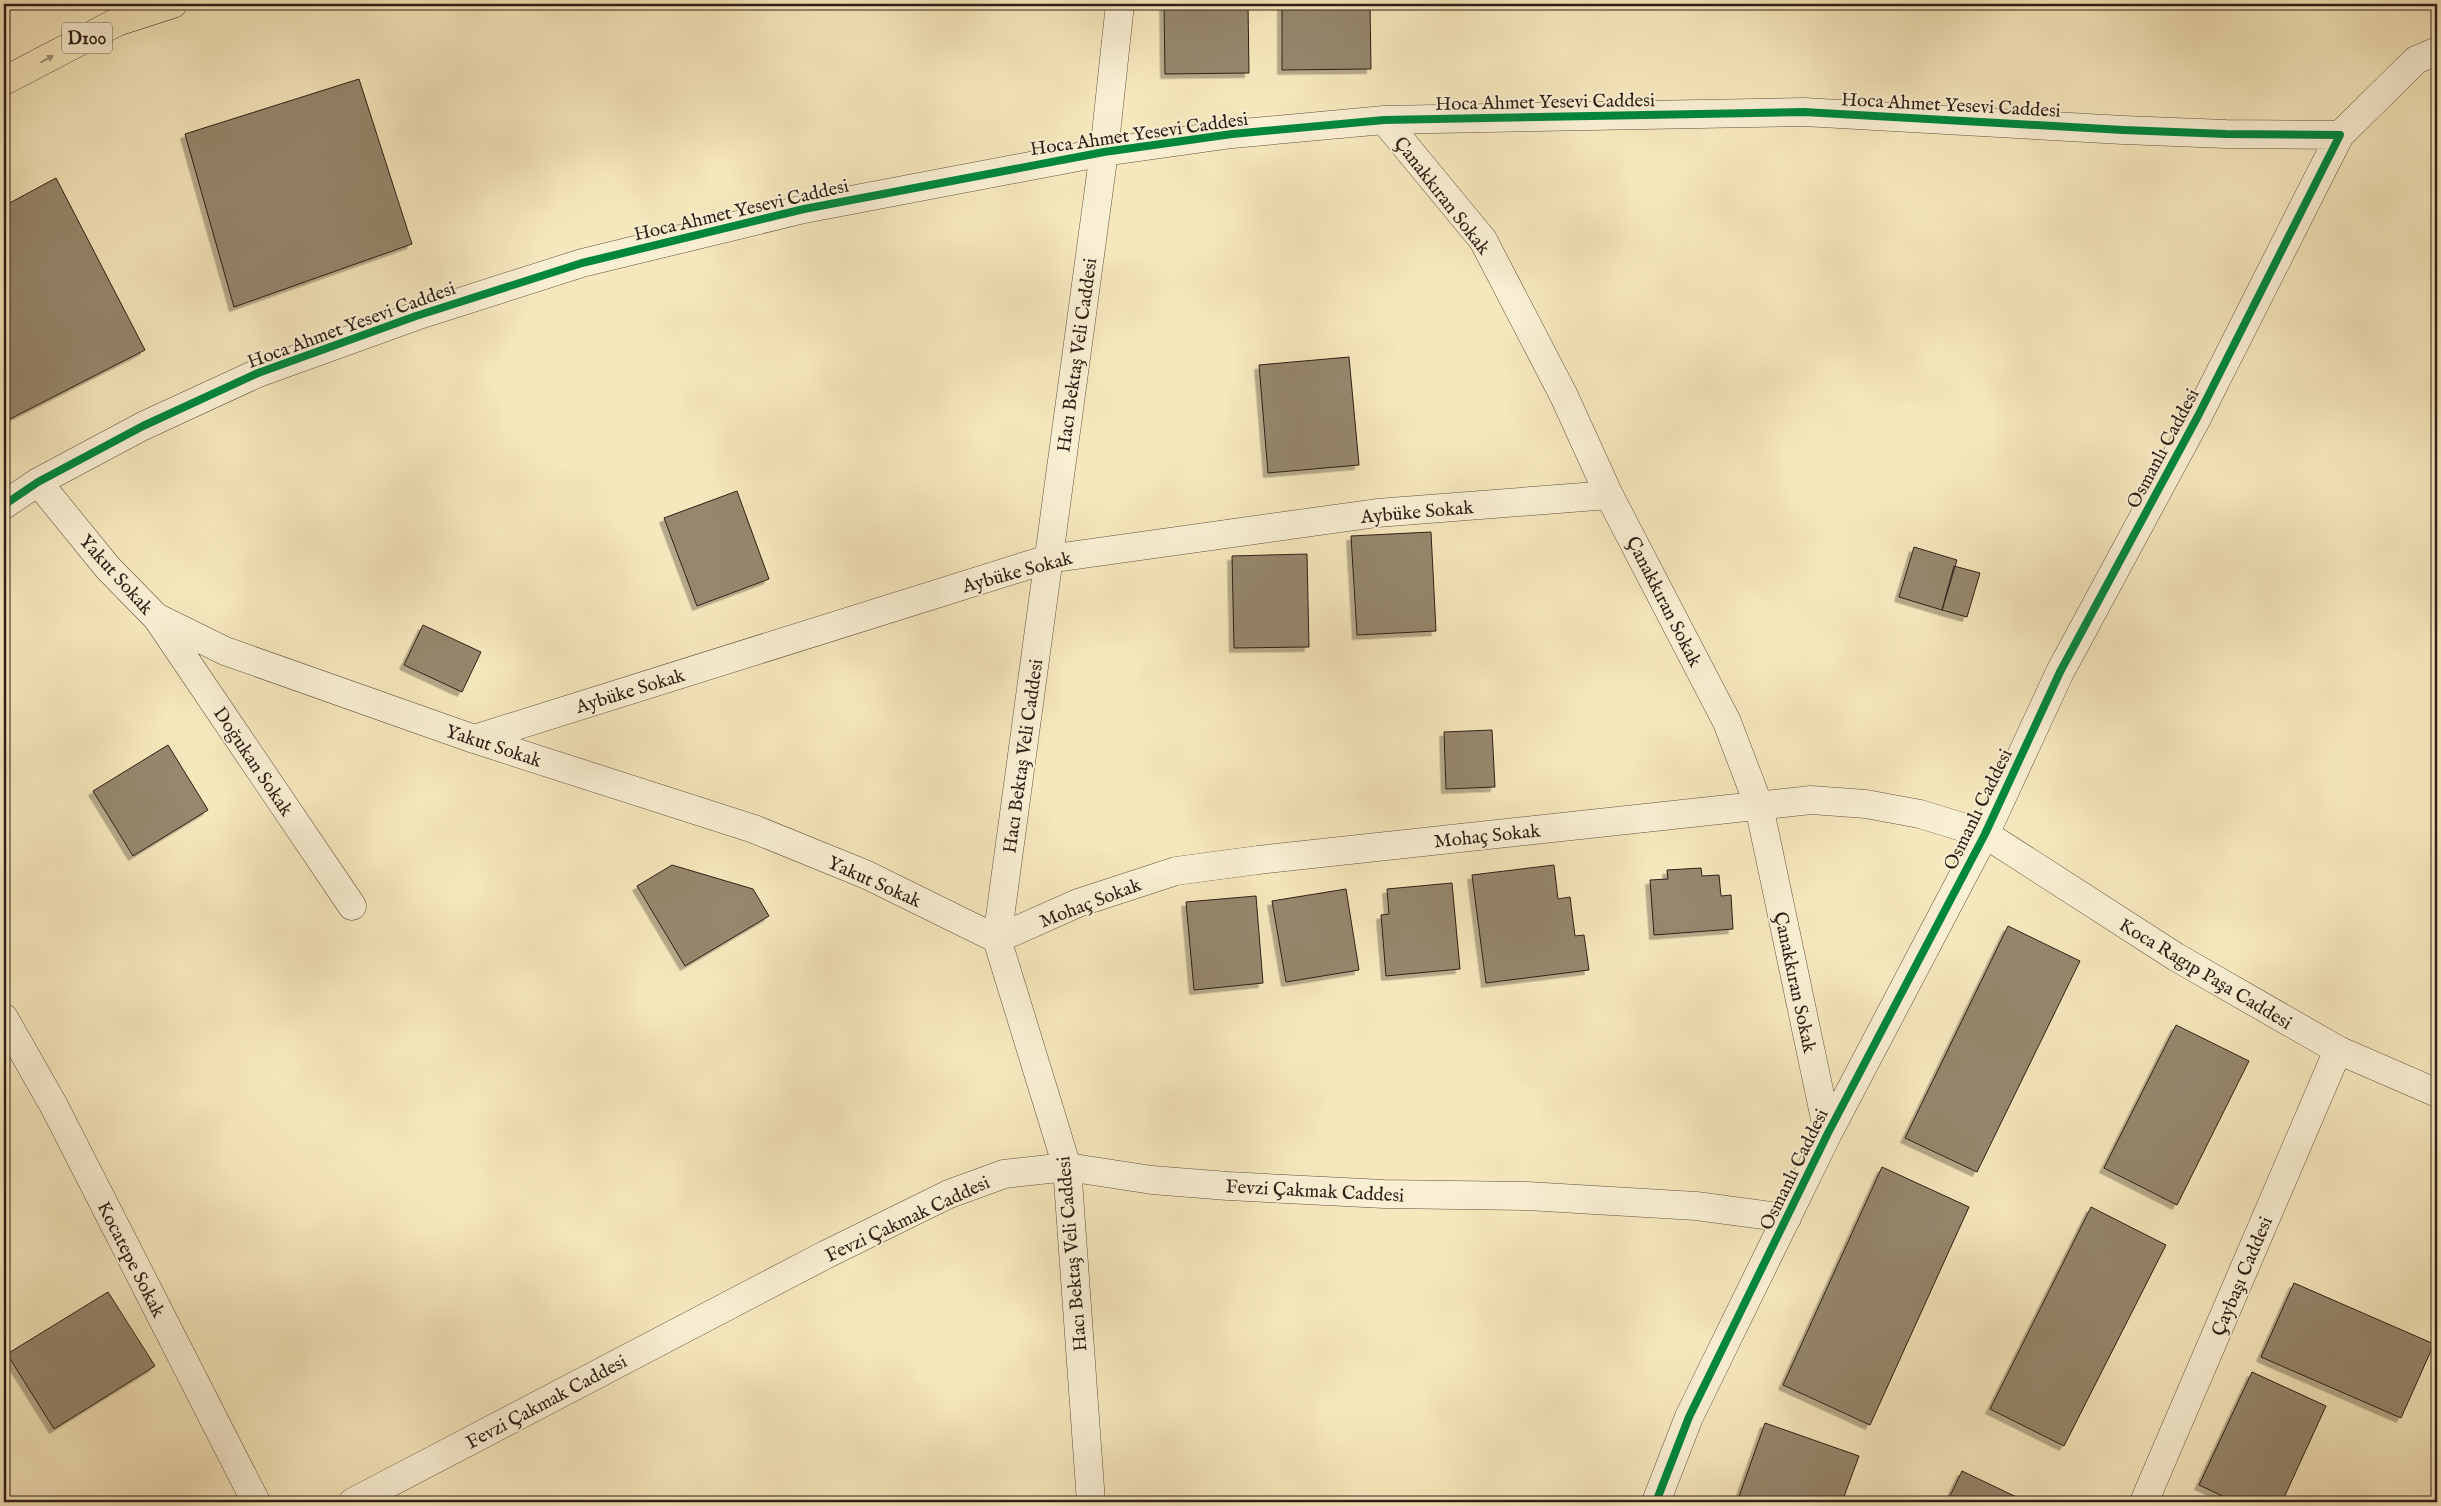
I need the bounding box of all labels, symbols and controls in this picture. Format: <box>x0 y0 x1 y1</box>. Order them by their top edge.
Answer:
road number: D100 <box>62 22 112 54</box>
one-way arrow <box>40 55 54 63</box>
street label: Hoca Ahmet Yesevi Caddesi <box>1840 88 2061 124</box>
street label: Hoca Ahmet Yesevi Caddesi <box>1435 89 1655 117</box>
street label: Hoca Ahmet Yesevi Caddesi <box>1029 108 1250 162</box>
street label: Çanakkıran Sokak <box>1388 132 1496 261</box>
street label: Hoca Ahmet Yesevi Caddesi <box>632 175 851 247</box>
street label: Hacı Bektaş Veli Caddesi <box>1052 257 1104 454</box>
street label: Hoca Ahmet Yesevi Caddesi <box>244 277 459 375</box>
street label: Osmanlı Caddesi <box>2122 385 2205 513</box>
street label: Aybüke Sokak <box>1359 496 1475 530</box>
street label: Yakut Sokak <box>73 530 158 621</box>
street label: Çanakkıran Sokak <box>1620 533 1707 672</box>
street label: Aybüke Sokak <box>959 547 1076 599</box>
street label: Hacı Bektaş Veli Caddesi <box>998 658 1050 855</box>
street label: Aybüke Sokak <box>572 664 689 720</box>
street label: Doğukan Sokak <box>207 703 298 822</box>
street label: Yakut Sokak <box>442 720 545 774</box>
street label: Osmanlı Caddesi <box>1939 745 2019 875</box>
street label: Mohaç Sokak <box>1433 819 1542 855</box>
street label: Yakut Sokak <box>824 852 925 914</box>
street label: Mohaç Sokak <box>1037 873 1146 934</box>
street label: Çanakkıran Sokak <box>1767 910 1821 1056</box>
street label: Koca Ragıp Paşa Caddesi <box>2114 914 2296 1036</box>
street label: Osmanlı Caddesi <box>1755 1105 1835 1235</box>
street label: Hacı Bektaş Veli Caddesi <box>1052 1155 1093 1353</box>
street label: Fevzi Çakmak Caddesi <box>822 1171 994 1268</box>
street label: Fevzi Çakmak Caddesi <box>1225 1175 1405 1209</box>
street label: Kocatepe Sokak <box>91 1198 170 1323</box>
street label: Çaybaşı Caddesi <box>2207 1213 2279 1340</box>
street label: Fevzi Çakmak Caddesi <box>462 1350 632 1455</box>

